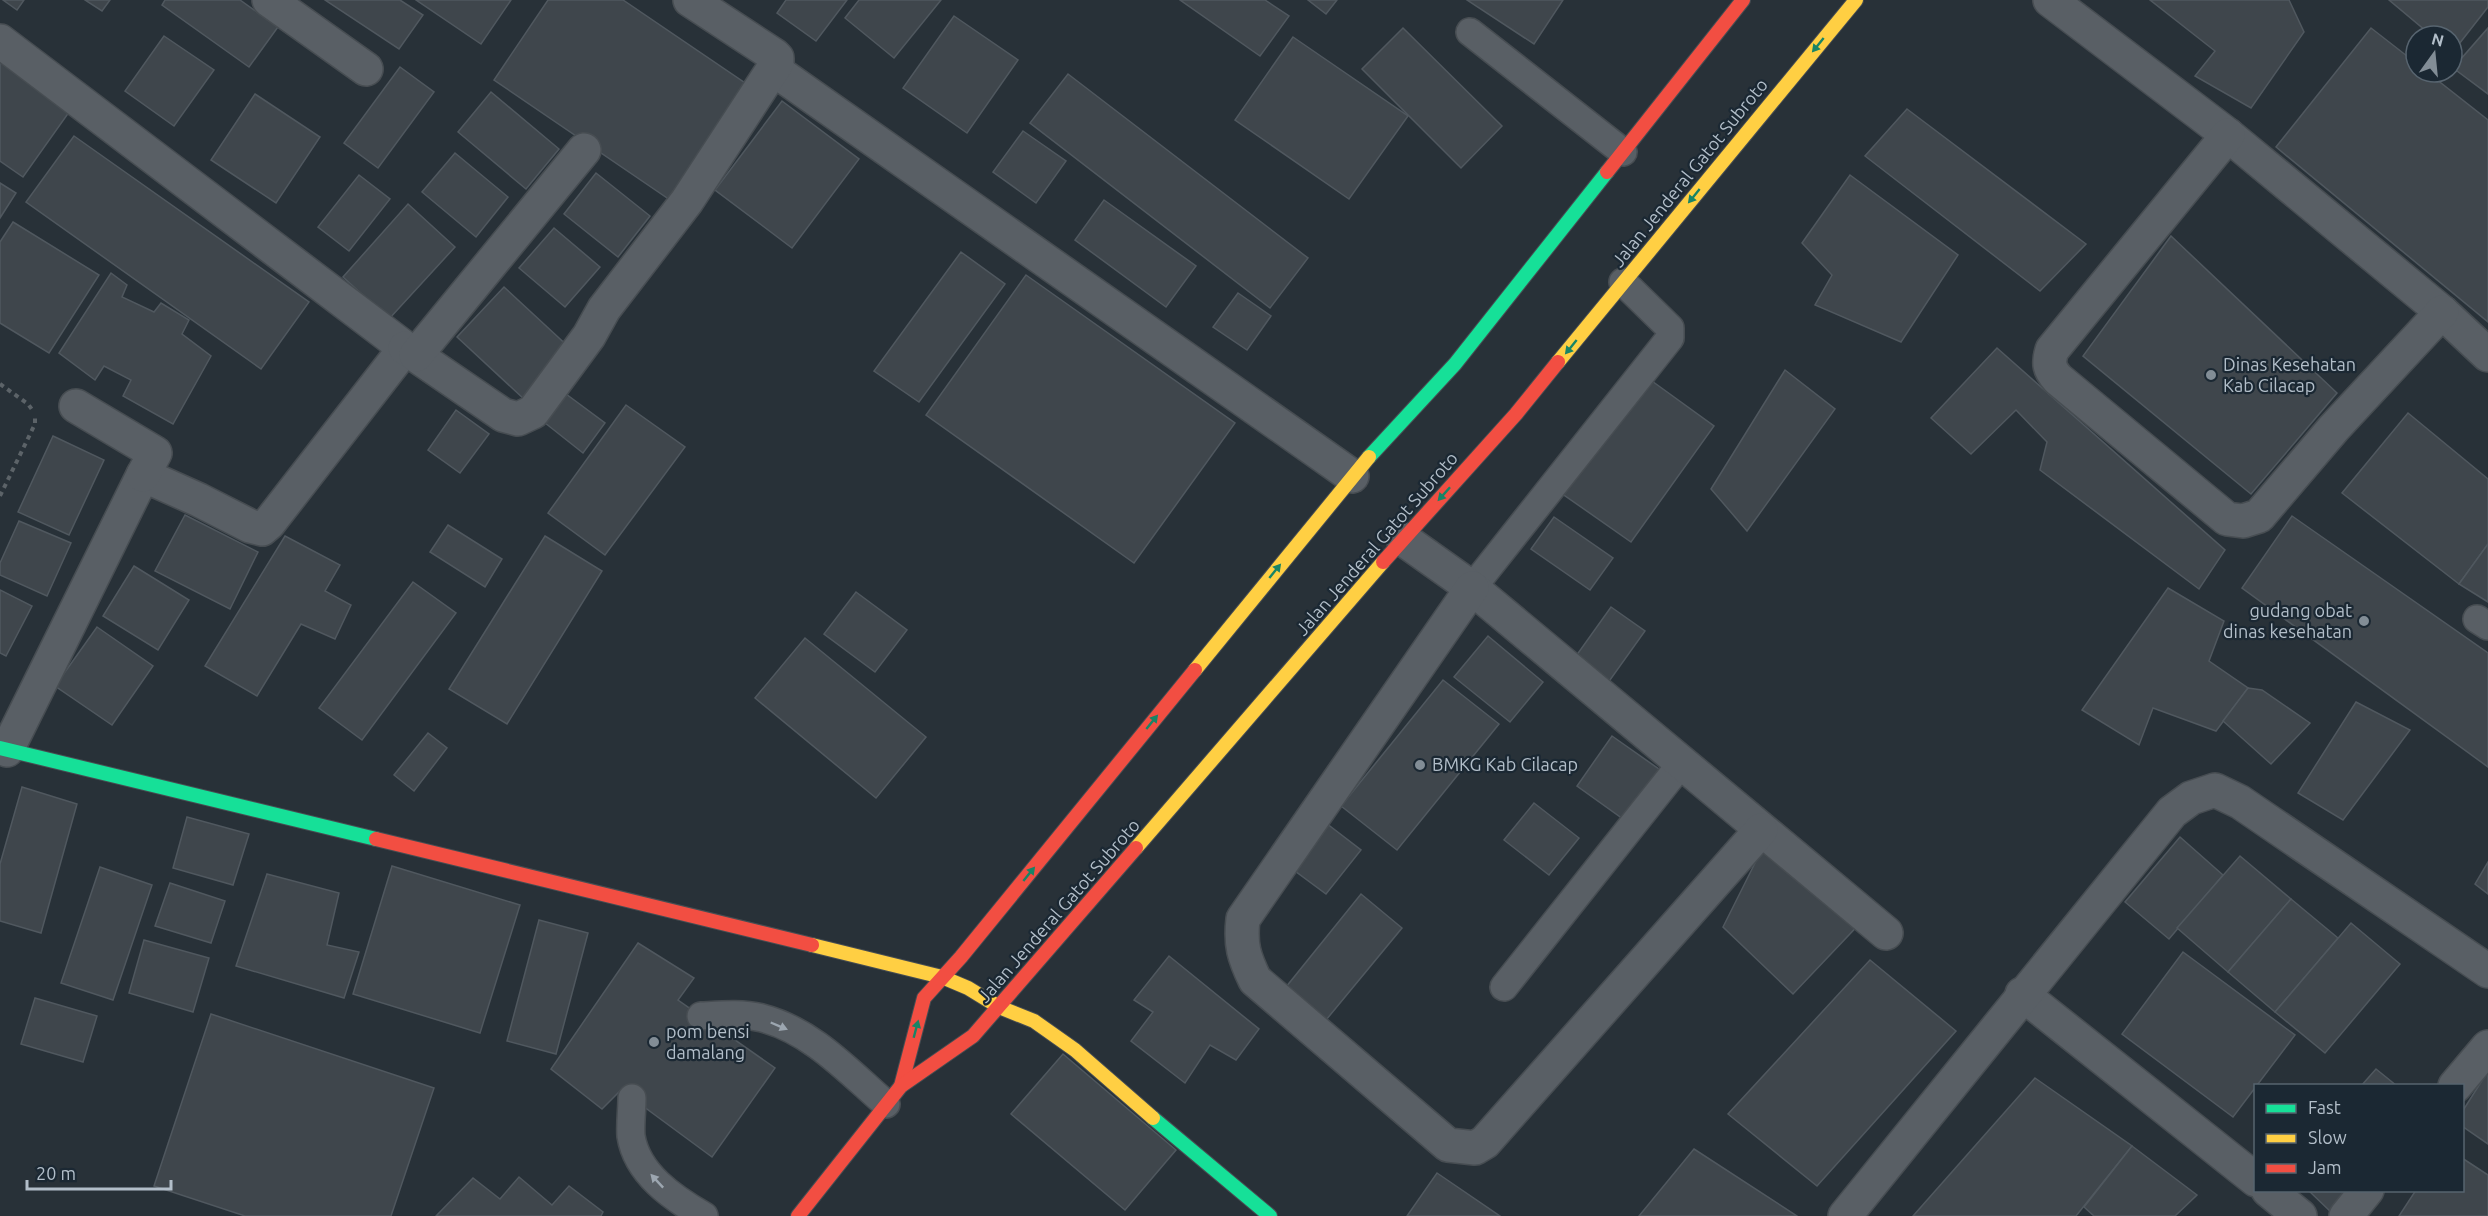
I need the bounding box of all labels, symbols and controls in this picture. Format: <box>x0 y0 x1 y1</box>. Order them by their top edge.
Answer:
north arrow <box>2404 24 2464 84</box>
text: N <box>2430 29 2446 50</box>
one-way arrow <box>1812 37 1825 53</box>
street label: Jalan Jenderal Gatot Subroto <box>1607 74 1771 270</box>
one-way arrow <box>1688 188 1701 204</box>
one-way arrow <box>1565 339 1578 354</box>
place label: Dinas Kesehatan Kab Cilacap <box>2223 354 2356 395</box>
marker: Dinas Kesehatan Kab Cilacap <box>2204 368 2218 382</box>
street label: Jalan Jenderal Gatot Subroto <box>1291 448 1461 639</box>
one-way arrow <box>1437 487 1451 502</box>
one-way arrow <box>1268 563 1281 579</box>
place label: gudang obat dinas kesehatan <box>2223 600 2352 641</box>
marker: gudang obat dinas kesehatan <box>2357 614 2371 628</box>
one-way arrow <box>1145 714 1158 730</box>
place label: BMKG Kab Cilacap <box>1432 754 1578 774</box>
marker: BMKG Kab Cilacap <box>1413 758 1427 772</box>
street label: Jalan Jenderal Gatot Subroto <box>973 815 1143 1006</box>
one-way arrow <box>1022 866 1034 881</box>
one-way arrow <box>912 1020 921 1038</box>
place label: pom bensi damalang <box>666 1021 750 1062</box>
one-way arrow <box>771 1021 788 1030</box>
marker: pom bensi damalang <box>647 1035 661 1049</box>
legend <box>2254 1084 2464 1192</box>
text: Fast <box>2308 1097 2341 1117</box>
text: Slow <box>2308 1127 2347 1147</box>
scale bar <box>27 1153 171 1191</box>
text: Jam <box>2308 1157 2342 1177</box>
text: 20 m <box>36 1163 76 1183</box>
one-way arrow <box>650 1174 664 1189</box>

